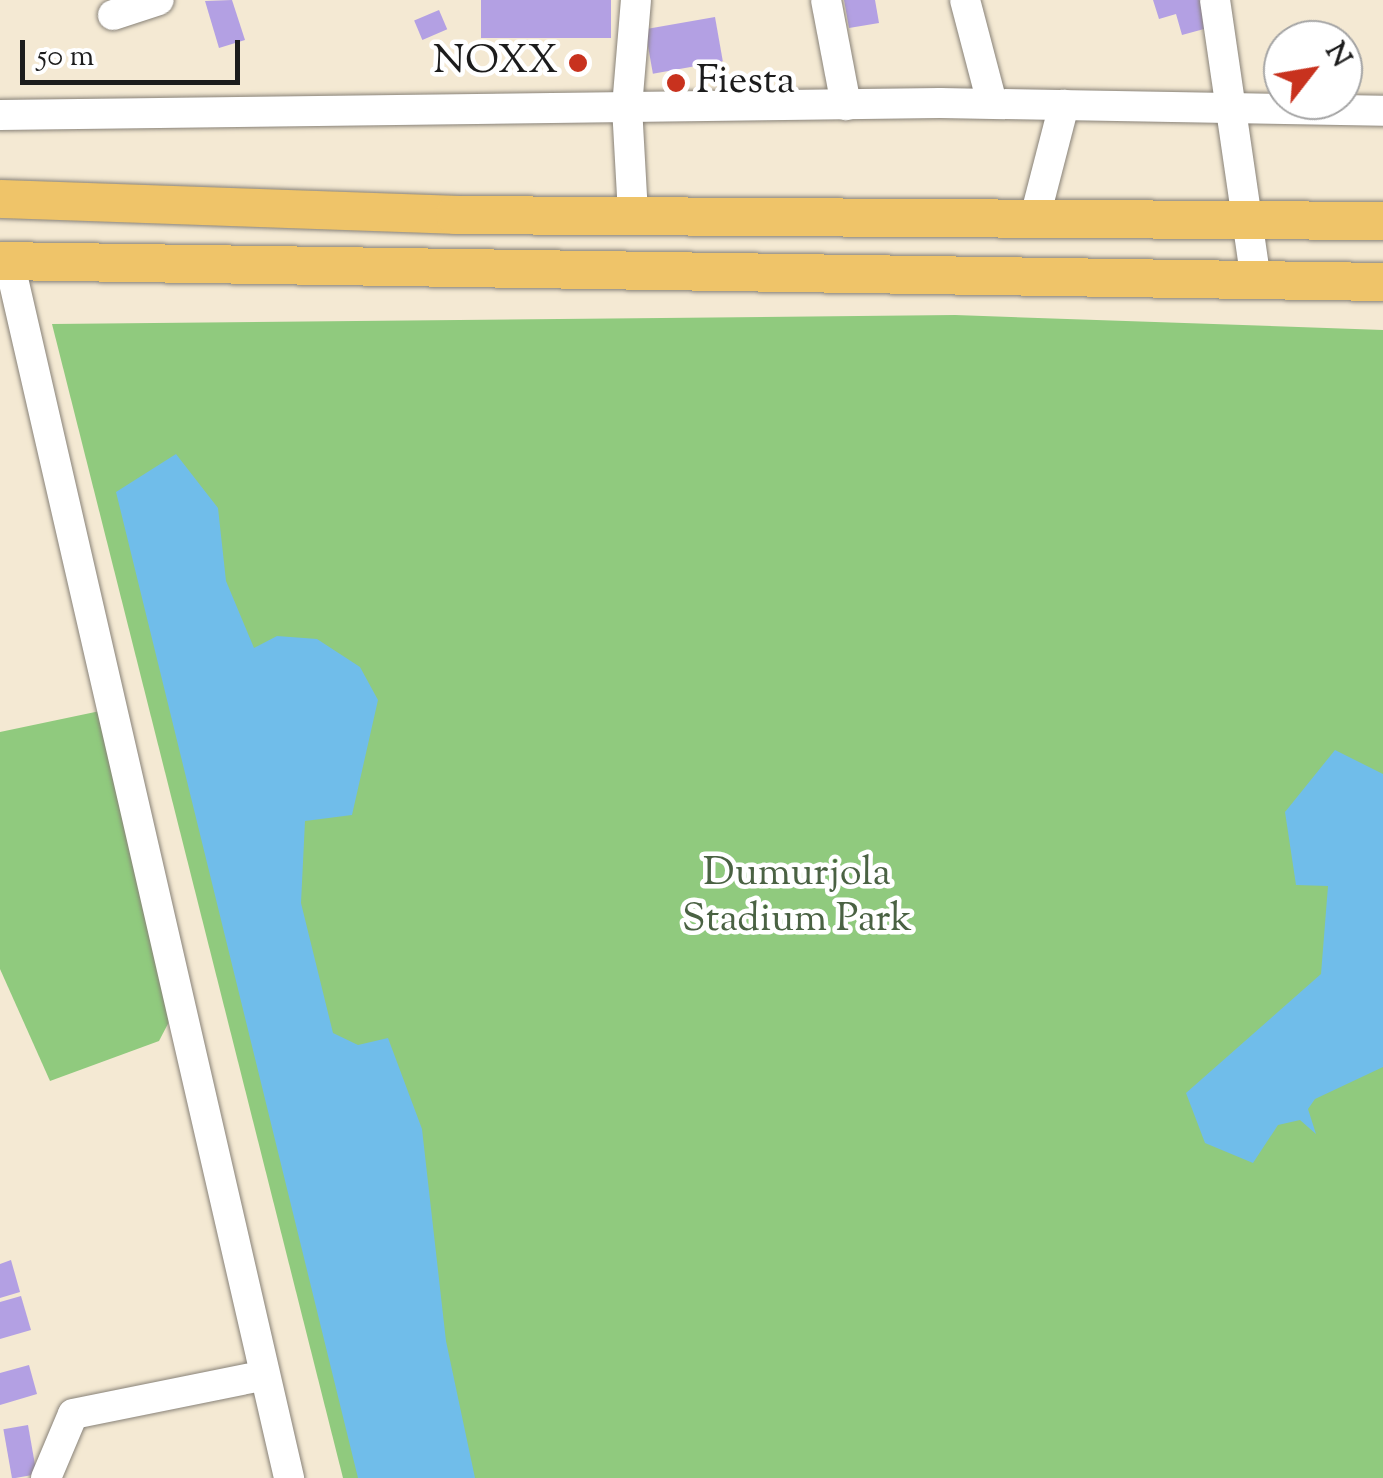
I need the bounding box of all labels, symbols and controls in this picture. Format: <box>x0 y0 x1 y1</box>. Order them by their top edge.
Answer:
scale bar <box>25 20 245 82</box>
north arrow <box>1263 20 1363 120</box>
text: 50 m <box>37 36 94 79</box>
text: N <box>1314 36 1360 75</box>
place label: NOXX <box>433 39 558 87</box>
marker: NOXX <box>567 52 589 74</box>
place label: Fiesta <box>696 59 795 107</box>
marker: Fiesta <box>665 72 687 94</box>
park label: Dumurjola Stadium Park <box>682 851 912 945</box>

